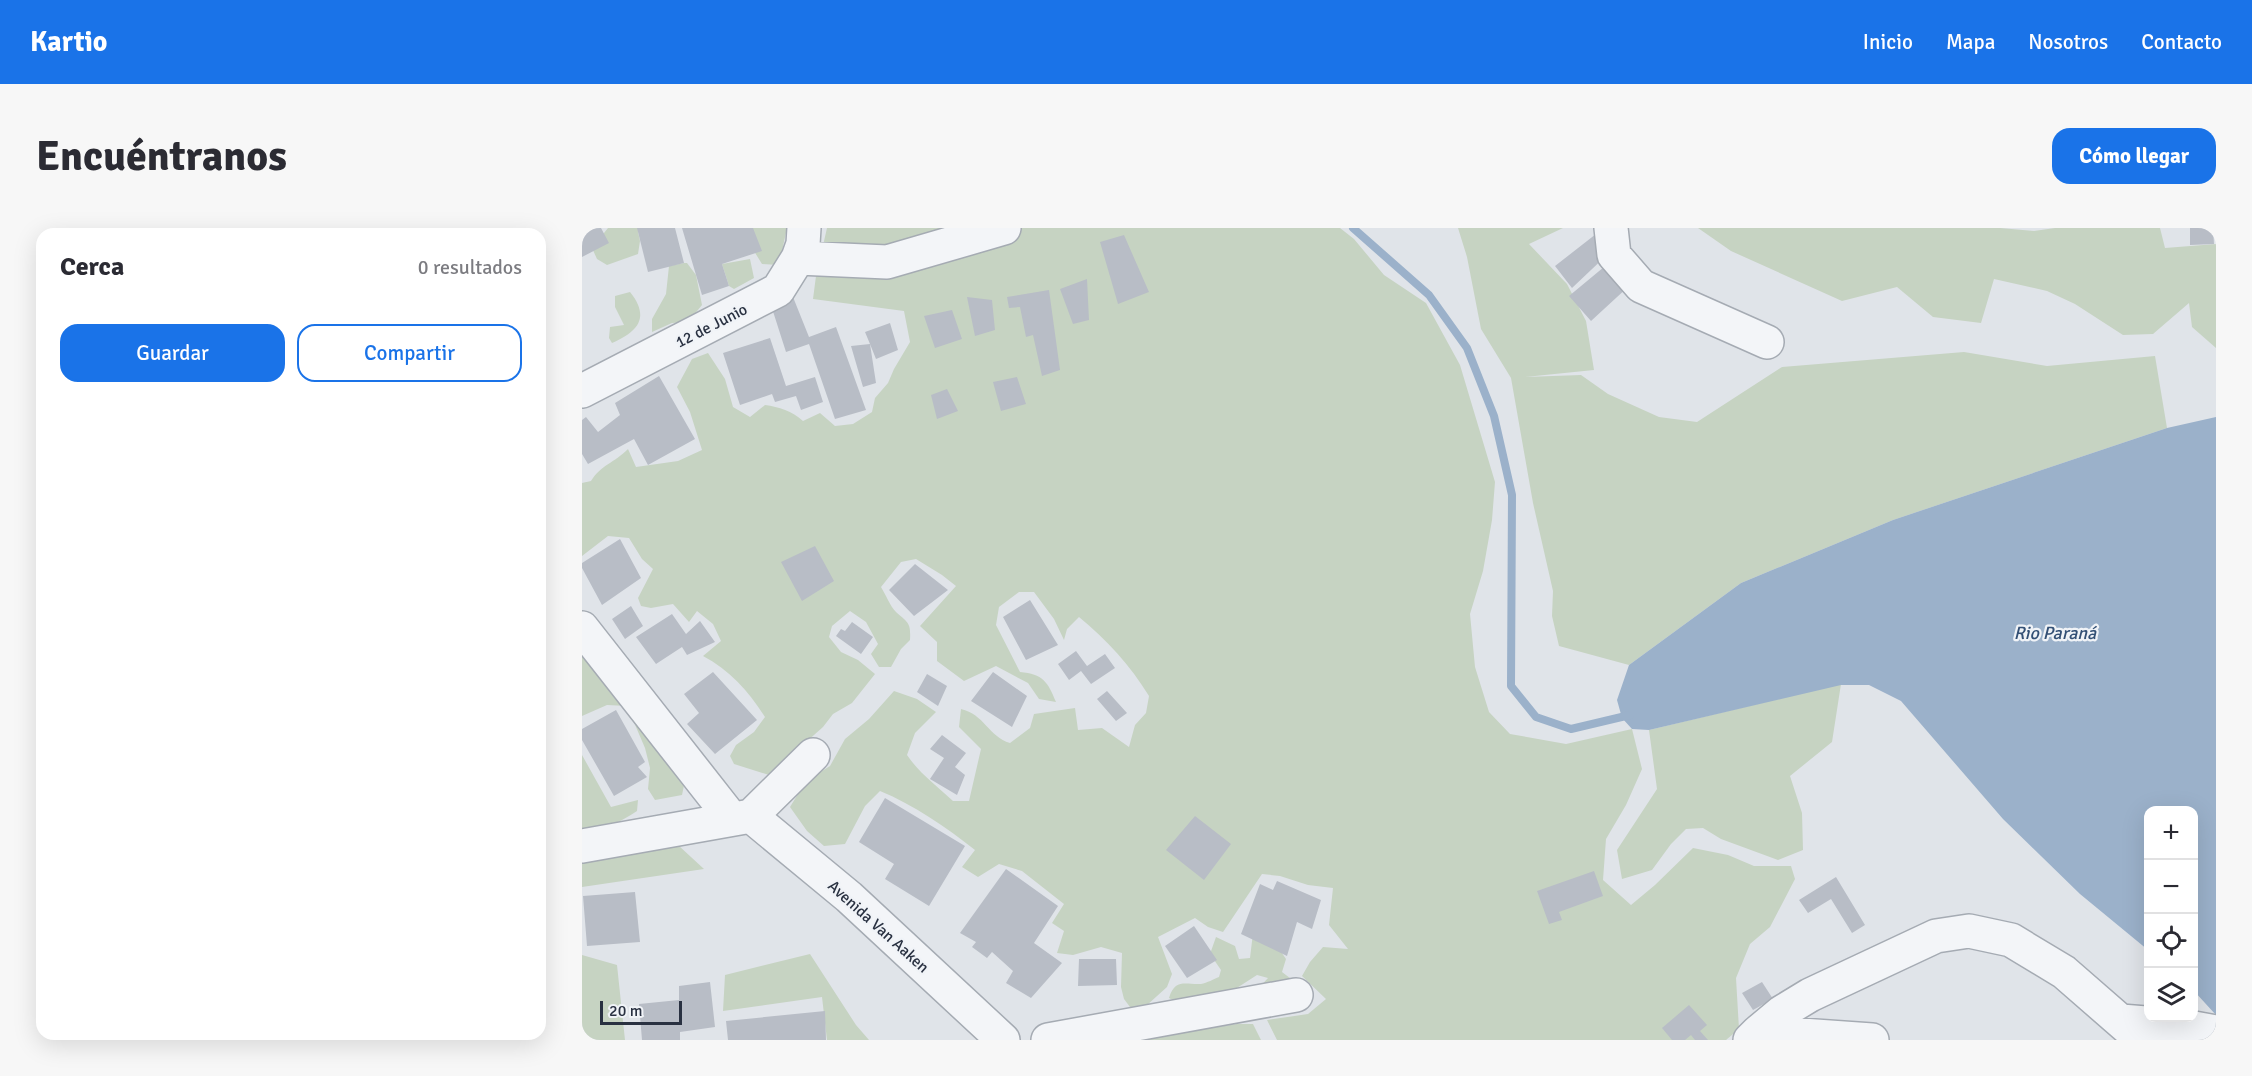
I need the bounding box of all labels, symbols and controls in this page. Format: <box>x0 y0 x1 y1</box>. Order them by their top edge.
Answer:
text: Kartio <box>30 25 107 59</box>
text: Inicio <box>1863 29 1913 55</box>
text: Mapa <box>1946 29 1995 55</box>
text: Nosotros <box>2028 29 2108 55</box>
text: Contacto <box>2141 29 2222 55</box>
button: Cómo llegar <box>2052 128 2216 184</box>
text: Encuéntranos <box>36 131 287 182</box>
text: Cerca <box>60 251 124 283</box>
text: 0 resultados <box>418 255 522 280</box>
street label: 12 de Junio <box>672 299 751 353</box>
button: Guardar <box>60 324 285 382</box>
button: Compartir <box>297 324 522 382</box>
water label: Rio Paraná <box>2014 622 2097 644</box>
map controls <box>2144 806 2198 1022</box>
button: + <box>2144 806 2198 860</box>
button: − <box>2144 860 2198 914</box>
street label: Avenida Van Aaken <box>824 876 933 977</box>
button: locate <box>2144 914 2198 968</box>
button: layers <box>2144 968 2198 1022</box>
scale bar <box>600 998 682 1026</box>
text: 20 m <box>609 1001 643 1021</box>

